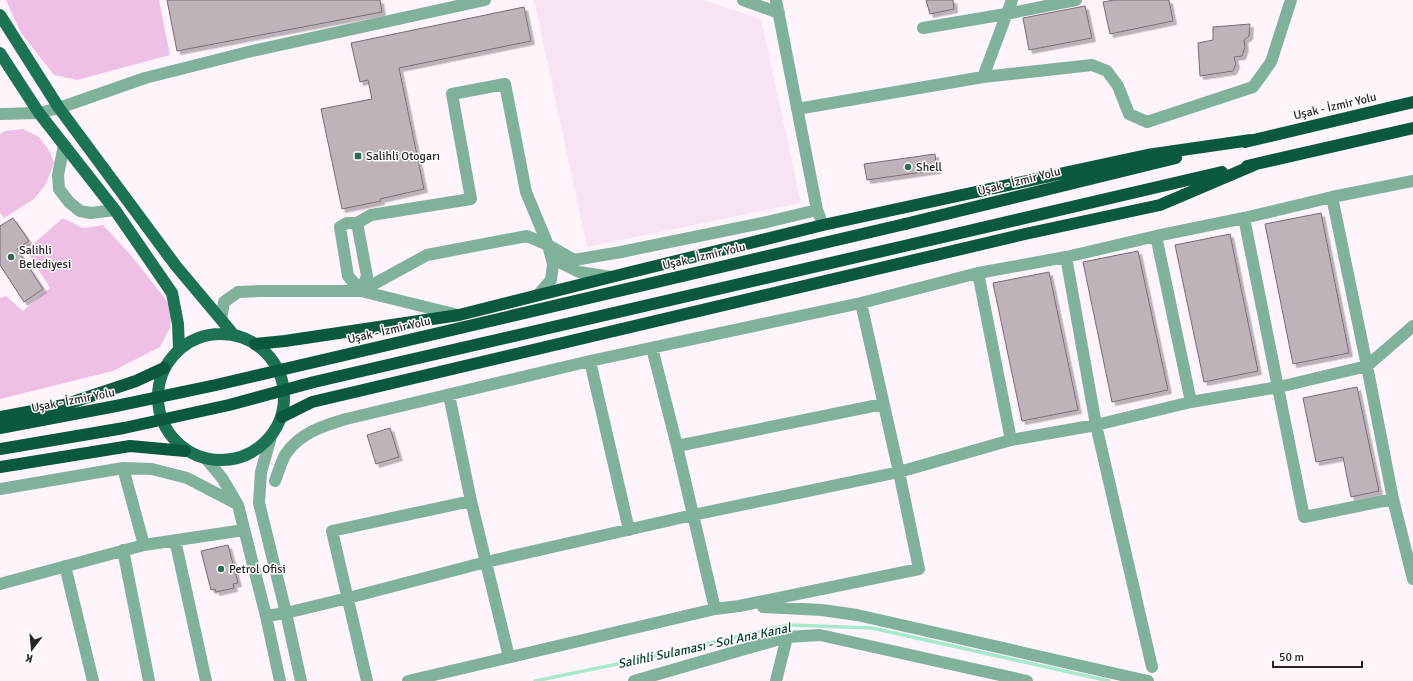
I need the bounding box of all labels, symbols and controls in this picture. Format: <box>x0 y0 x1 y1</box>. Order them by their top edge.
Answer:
street label: Uşak - İzmir Yolu <box>1292 90 1378 123</box>
place label: Salihli Otogarı <box>366 149 440 164</box>
marker: Salihli Otogarı <box>353 151 363 161</box>
place label: Shell <box>916 160 943 175</box>
marker: Shell <box>903 162 913 172</box>
street label: Uşak - İzmir Yolu <box>976 164 1062 199</box>
street label: Uşak - İzmir Yolu <box>661 240 747 273</box>
place label: Salihli Belediyesi <box>19 243 71 272</box>
marker: Salihli Belediyesi <box>6 252 16 262</box>
street label: Uşak - İzmir Yolu <box>346 314 432 347</box>
street label: Uşak - İzmir Yolu <box>30 385 116 416</box>
place label: Petrol Ofisi <box>229 562 286 577</box>
marker: Petrol Ofisi <box>216 564 226 574</box>
water label: Salihli Sulaması - Sol Ana Kanal <box>616 620 793 672</box>
north arrow <box>12 629 52 669</box>
scale bar <box>1273 643 1362 669</box>
text: 50 m <box>1279 650 1304 665</box>
text: K <box>24 651 34 665</box>

